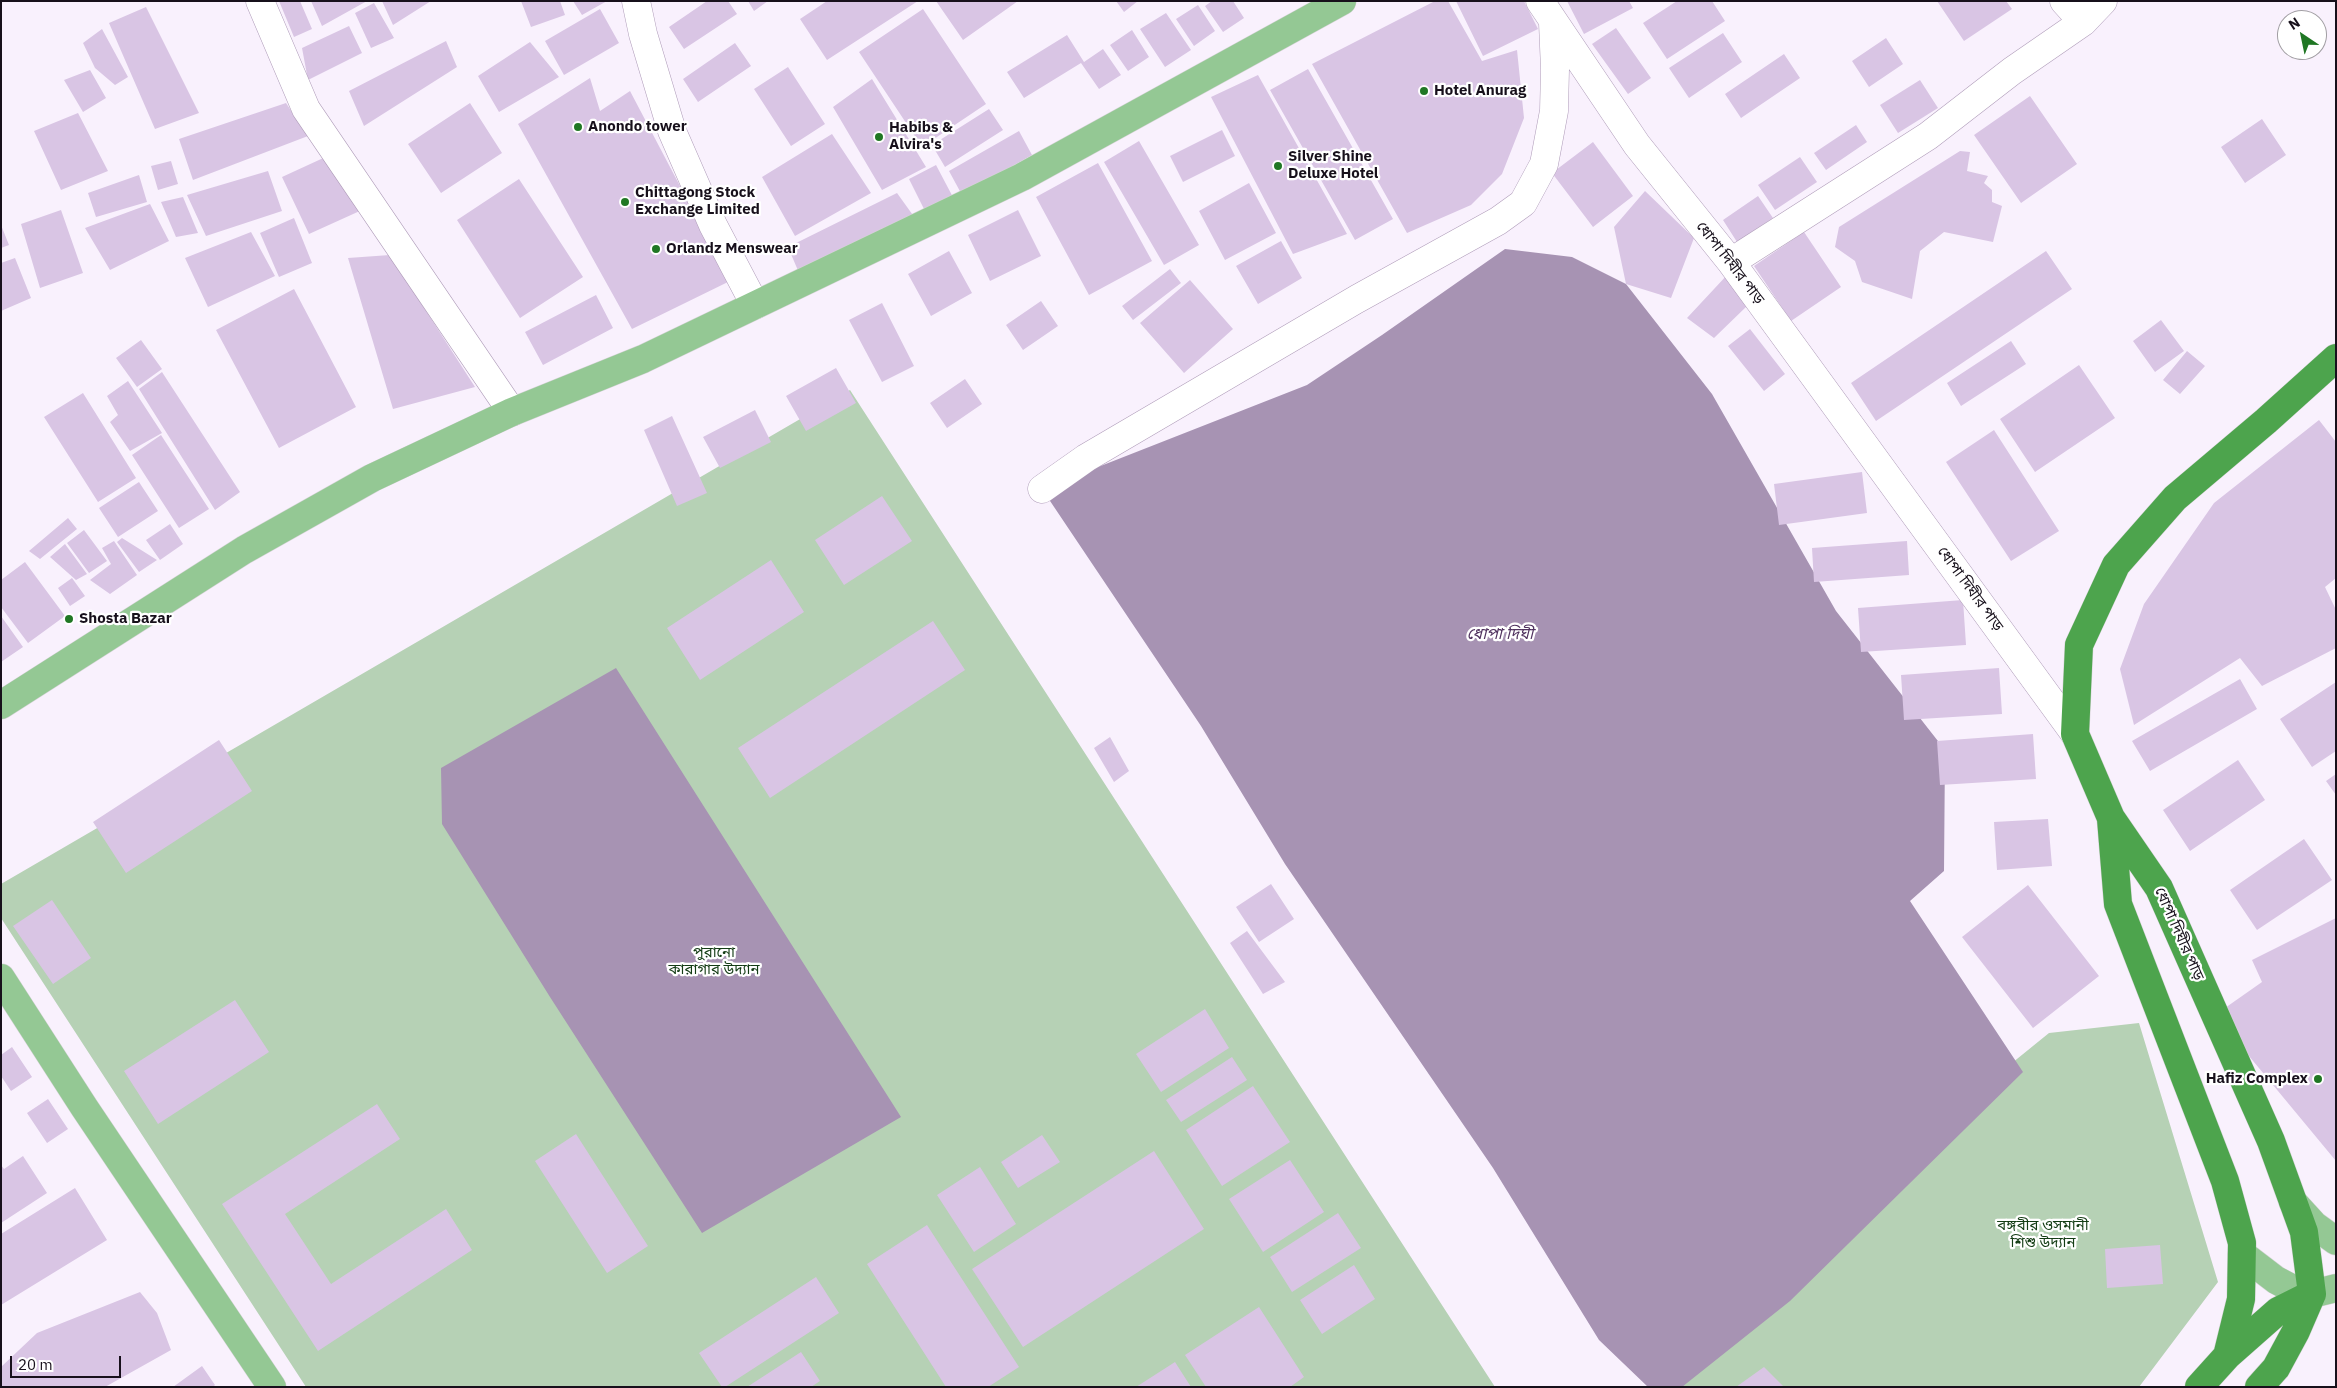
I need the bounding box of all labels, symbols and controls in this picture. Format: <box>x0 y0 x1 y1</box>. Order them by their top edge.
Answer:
north arrow <box>2277 10 2327 60</box>
text: N <box>2285 13 2303 34</box>
place label: Hotel Anurag <box>1434 82 1526 100</box>
marker: Hotel Anurag <box>1418 85 1430 97</box>
place label: Anondo tower <box>588 118 687 136</box>
place label: Habibs & Alvira's <box>889 119 953 154</box>
marker: Anondo tower <box>572 121 584 133</box>
marker: Habibs & Alvira's <box>873 131 885 143</box>
place label: Silver Shine Deluxe Hotel <box>1288 148 1378 183</box>
marker: Silver Shine Deluxe Hotel <box>1272 160 1284 172</box>
place label: Chittagong Stock Exchange Limited <box>635 184 760 219</box>
marker: Chittagong Stock Exchange Limited <box>619 196 631 208</box>
street label: ধোপা দিঘীর পাড় <box>1692 218 1768 308</box>
place label: Orlandz Menswear <box>666 240 798 258</box>
marker: Orlandz Menswear <box>650 243 662 255</box>
street label: ধোপা দিঘীর পাড় <box>1933 543 2007 635</box>
place label: Shosta Bazar <box>79 610 172 628</box>
marker: Shosta Bazar <box>63 613 75 625</box>
water label: ধোপা দিঘী <box>1467 624 1533 644</box>
street label: ধোপা দিঘীর পাড় <box>2150 885 2208 983</box>
park label: পুরানো কারাগার উদ্যান <box>668 944 760 979</box>
place label: Hafiz Complex <box>2206 1070 2308 1088</box>
marker: Hafiz Complex <box>2312 1073 2324 1085</box>
park label: বঙ্গবীর ওসমানী শিশু উদ্যান <box>1997 1217 2089 1252</box>
scale bar <box>12 1346 124 1378</box>
text: 20 m <box>18 1355 53 1374</box>

